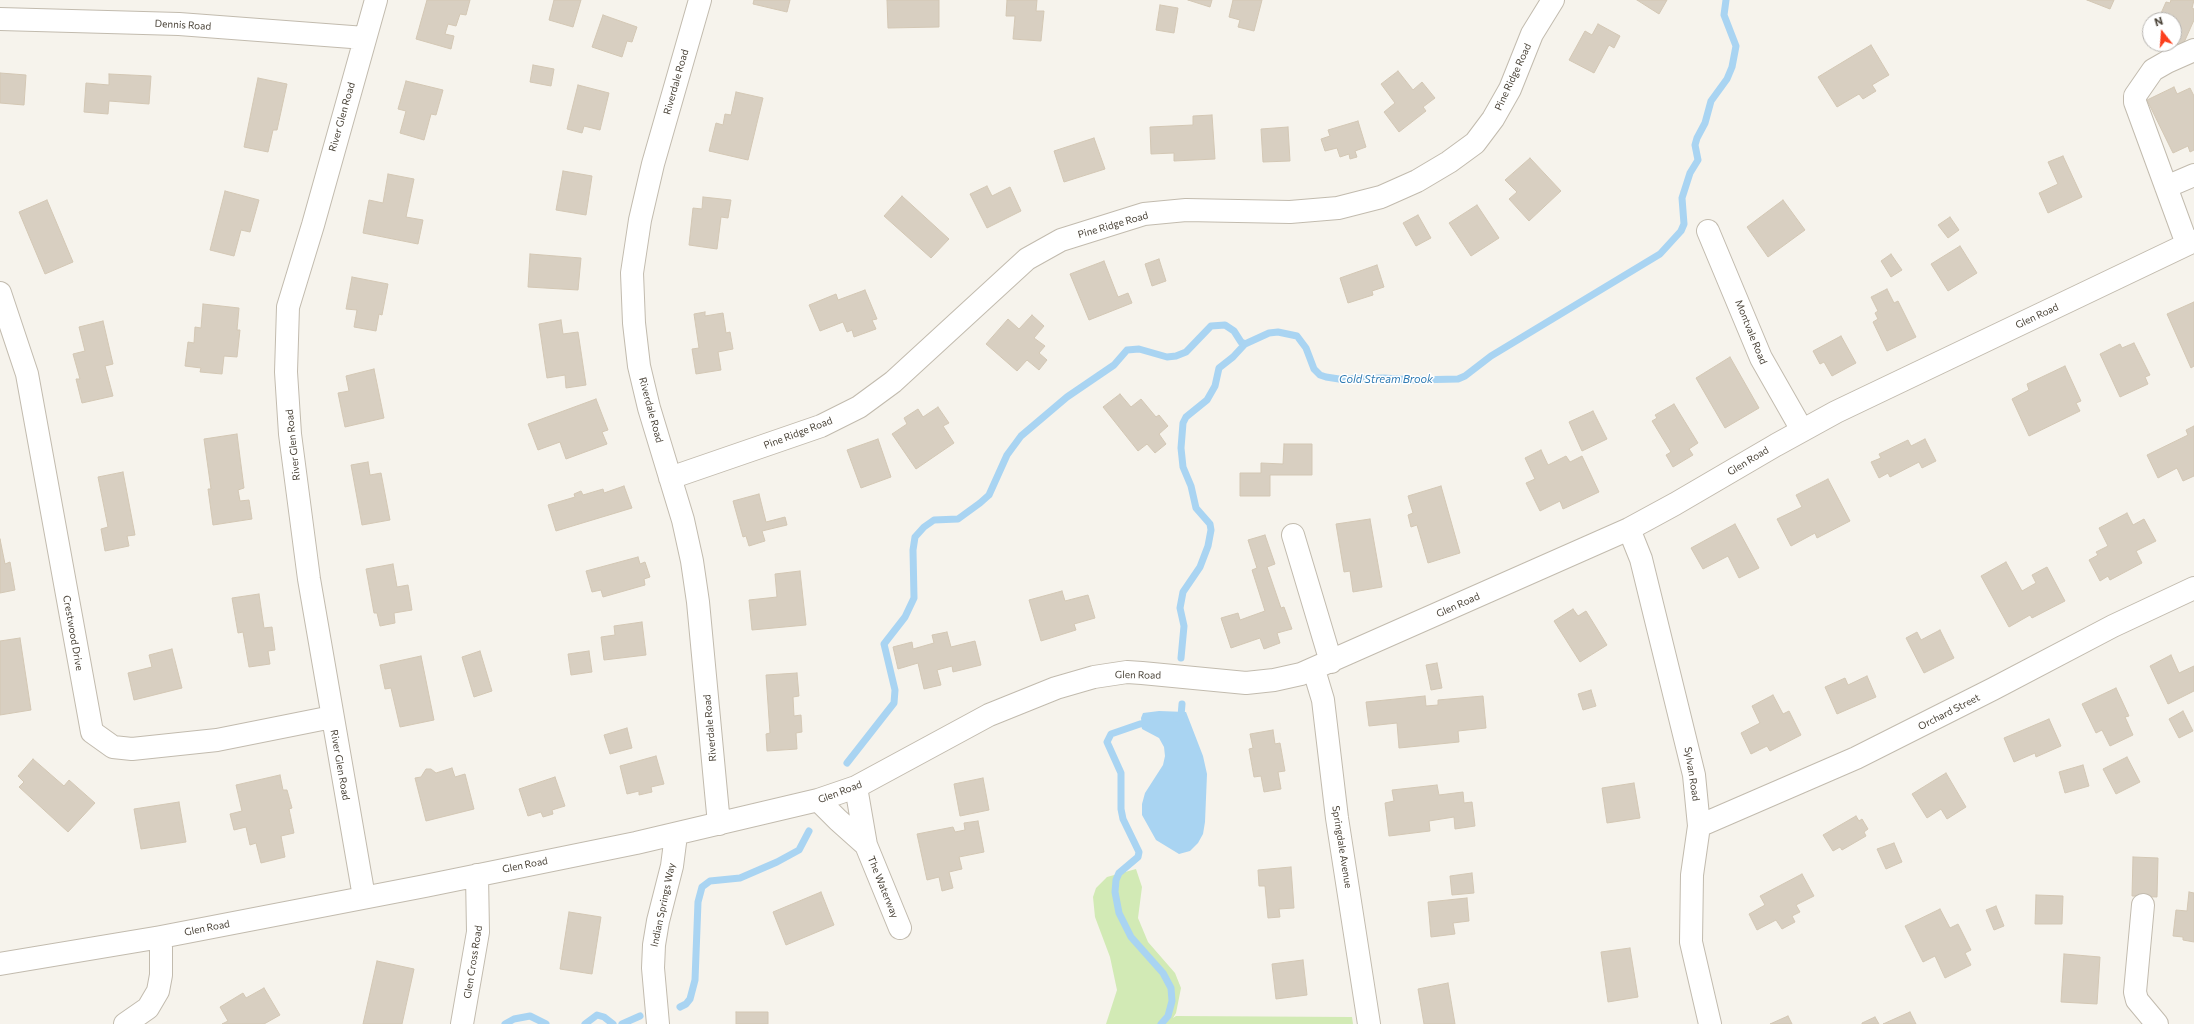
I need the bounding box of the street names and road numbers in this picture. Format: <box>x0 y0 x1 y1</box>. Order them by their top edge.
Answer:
street label: Dennis Road <box>154 18 212 32</box>
street label: Pine Ridge Road <box>1492 42 1534 112</box>
street label: Riverdale Road <box>661 48 691 116</box>
street label: River Glen Road <box>326 81 358 153</box>
street label: Pine Ridge Road <box>1076 209 1150 241</box>
street label: Montvale Road <box>1733 298 1769 366</box>
street label: Glen Road <box>2014 301 2060 331</box>
street label: Riverdale Road <box>636 376 666 444</box>
street label: River Glen Road <box>283 409 303 481</box>
street label: Pine Ridge Road <box>762 414 834 452</box>
street label: Glen Road <box>1725 444 1771 478</box>
street label: Glen Road <box>1434 590 1482 620</box>
street label: Crestwood Drive <box>60 594 86 672</box>
street label: Glen Road <box>1115 669 1161 681</box>
street label: Orchard Street <box>1916 691 1982 733</box>
street label: Riverdale Road <box>701 694 719 762</box>
street label: River Glen Road <box>328 729 352 801</box>
street label: Sylvan Road <box>1682 746 1702 802</box>
street label: Glen Road <box>816 778 864 806</box>
street label: Springdale Avenue <box>1330 805 1354 889</box>
street label: The Waterway <box>865 854 901 920</box>
street label: Glen Road <box>501 855 549 875</box>
street label: Indian Springs Way <box>648 862 678 948</box>
street label: Glen Road <box>183 918 231 938</box>
street label: Glen Cross Road <box>461 925 485 999</box>

